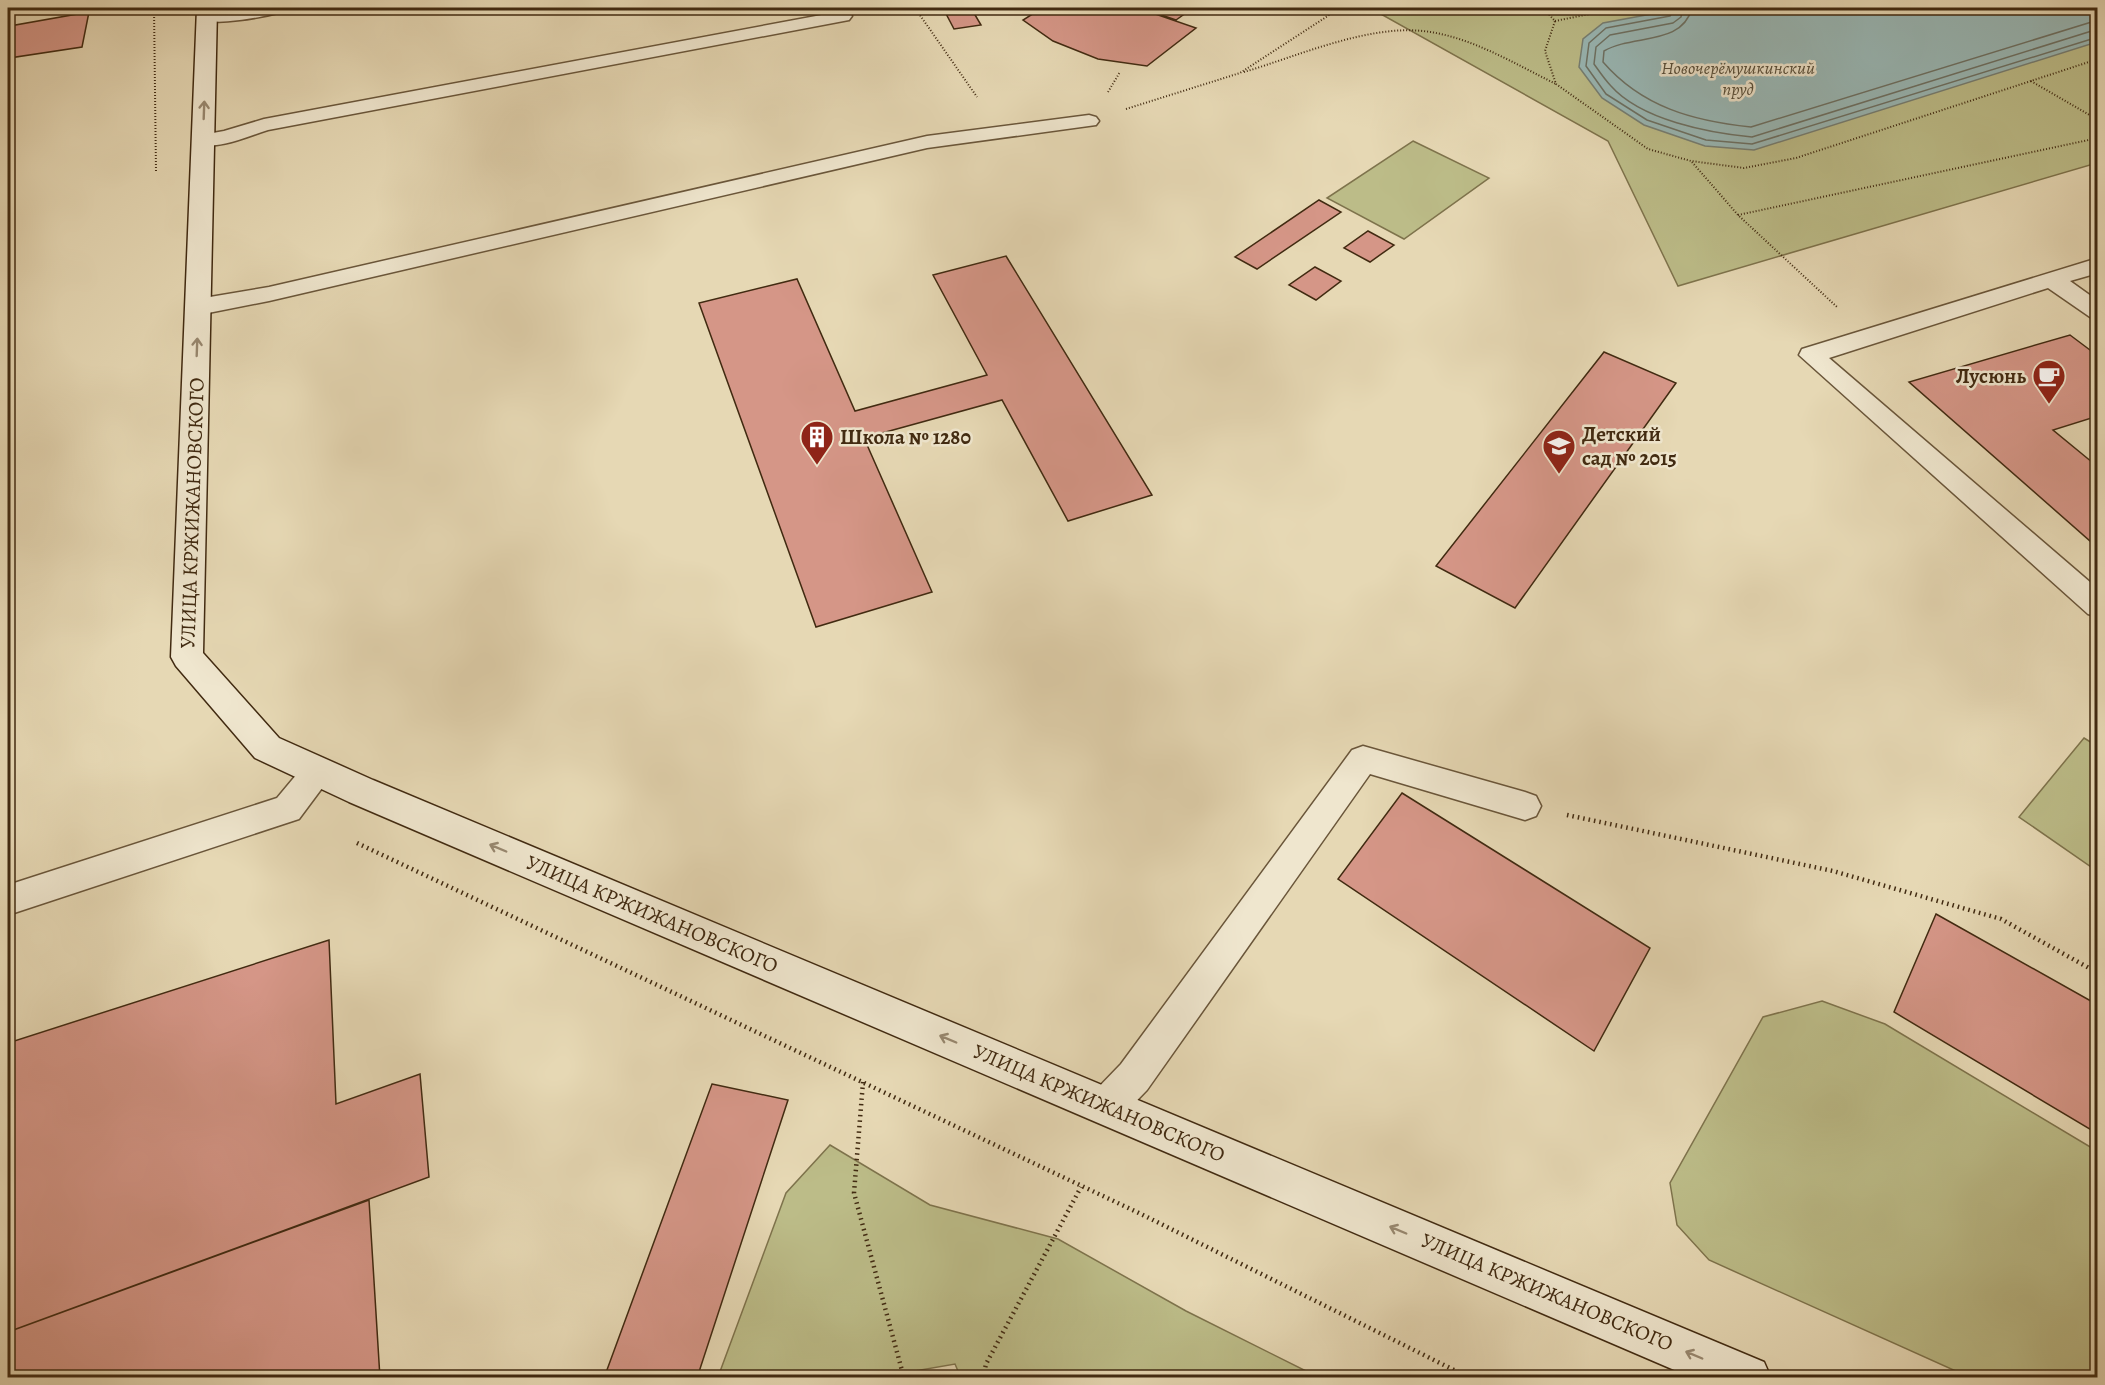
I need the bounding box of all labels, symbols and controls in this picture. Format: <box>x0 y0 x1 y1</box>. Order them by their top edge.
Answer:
water label: Новочерёмушкинский пруд <box>1661 56 1815 101</box>
one-way arrow <box>199 100 210 120</box>
one-way arrow <box>191 337 202 357</box>
cafe icon: Лусюнь <box>2031 358 2067 405</box>
place label: Лусюнь <box>1956 362 2026 390</box>
street label: УЛИЦА КРЖИЖАНОВСКОГО <box>173 377 211 649</box>
building icon: Школа № 1280 <box>799 419 835 466</box>
place label: Детский сад № 2015 <box>1582 420 1677 472</box>
place label: Школа № 1280 <box>840 423 971 451</box>
school or university icon: Детский сад № 2015 <box>1541 428 1577 475</box>
one-way arrow <box>489 842 507 853</box>
street label: УЛИЦА КРЖИЖАНОВСКОГО <box>522 848 782 980</box>
one-way arrow <box>939 1033 958 1044</box>
street label: УЛИЦА КРЖИЖАНОВСКОГО <box>969 1037 1229 1169</box>
one-way arrow <box>1390 1223 1408 1235</box>
street label: УЛИЦА КРЖИЖАНОВСКОГО <box>1417 1226 1677 1358</box>
one-way arrow <box>1685 1349 1704 1360</box>

